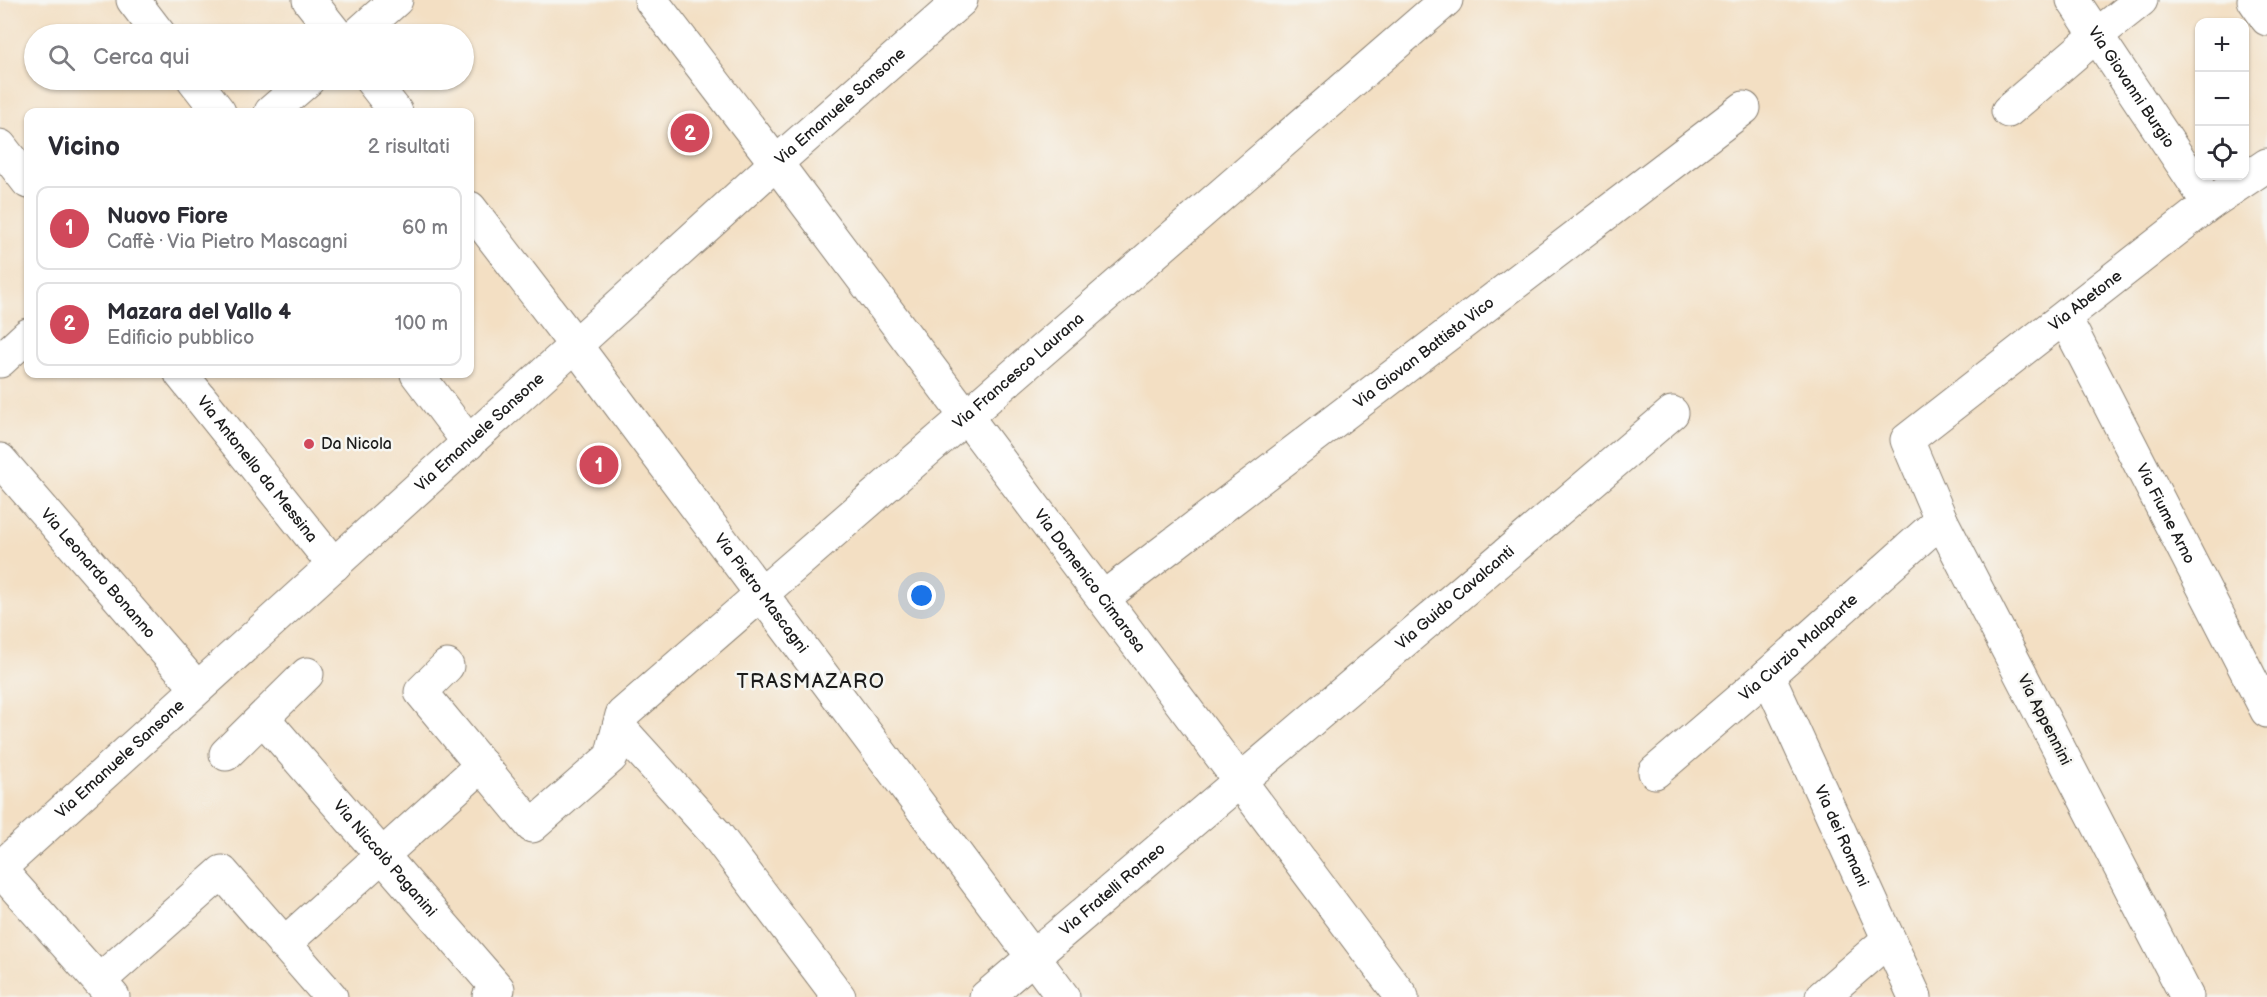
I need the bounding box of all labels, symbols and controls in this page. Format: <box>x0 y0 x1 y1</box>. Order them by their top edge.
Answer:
map controls <box>2195 18 2249 180</box>
button: + <box>2195 18 2249 72</box>
street label: Via Giovanni Burgio <box>2084 23 2179 152</box>
search box <box>24 24 474 90</box>
icon: search <box>45 41 78 74</box>
text: Cerca qui <box>93 44 190 71</box>
street label: Via Emanuele Sansone <box>771 44 910 169</box>
button: − <box>2195 72 2249 126</box>
pin: 2 <box>670 110 710 156</box>
button: locate <box>2195 126 2249 180</box>
text: Vicino <box>48 132 120 163</box>
text: 2 risultati <box>368 135 450 159</box>
text: Nuovo Fiore <box>107 203 228 230</box>
text: 1 <box>65 216 74 240</box>
text: 60 m <box>402 216 448 240</box>
text: Caffè · Via Pietro Mascagni <box>107 230 348 254</box>
street label: Via Abetone <box>2045 266 2126 335</box>
street label: Via Giovan Battista Vico <box>1350 293 1498 412</box>
text: Mazara del Vallo 4 <box>107 299 291 326</box>
street label: Via Francesco Laurana <box>949 309 1088 433</box>
text: 2 <box>64 312 75 336</box>
text: 100 m <box>395 312 448 336</box>
text: Edificio pubblico <box>107 326 254 350</box>
street label: Via Emanuele Sansone <box>411 369 548 496</box>
street label: Via Antonello da Messina <box>193 392 322 546</box>
place label: Da Nicola <box>321 435 392 454</box>
marker: Da Nicola <box>302 437 316 451</box>
pin: 1 <box>580 442 618 488</box>
street label: Via Fiume Arno <box>2132 460 2199 567</box>
street label: Via Leonardo Bonanno <box>37 505 159 642</box>
street label: Via Domenico Cimarosa <box>1030 506 1150 656</box>
street label: Via Pietro Mascagni <box>710 530 812 657</box>
street label: Via Guido Cavalcanti <box>1392 542 1518 654</box>
your location <box>907 581 936 610</box>
street label: Via Curzio Malaparte <box>1735 590 1862 705</box>
district label: TRASMAZARO <box>737 670 885 694</box>
street label: Via Appennini <box>2013 671 2075 769</box>
street label: Via Emanuele Sansone <box>52 695 189 822</box>
street label: Via dei Romani <box>1810 782 1873 890</box>
street label: Via Niccolò Paganini <box>329 796 441 921</box>
street label: Via Fratelli Romeo <box>1056 839 1169 940</box>

